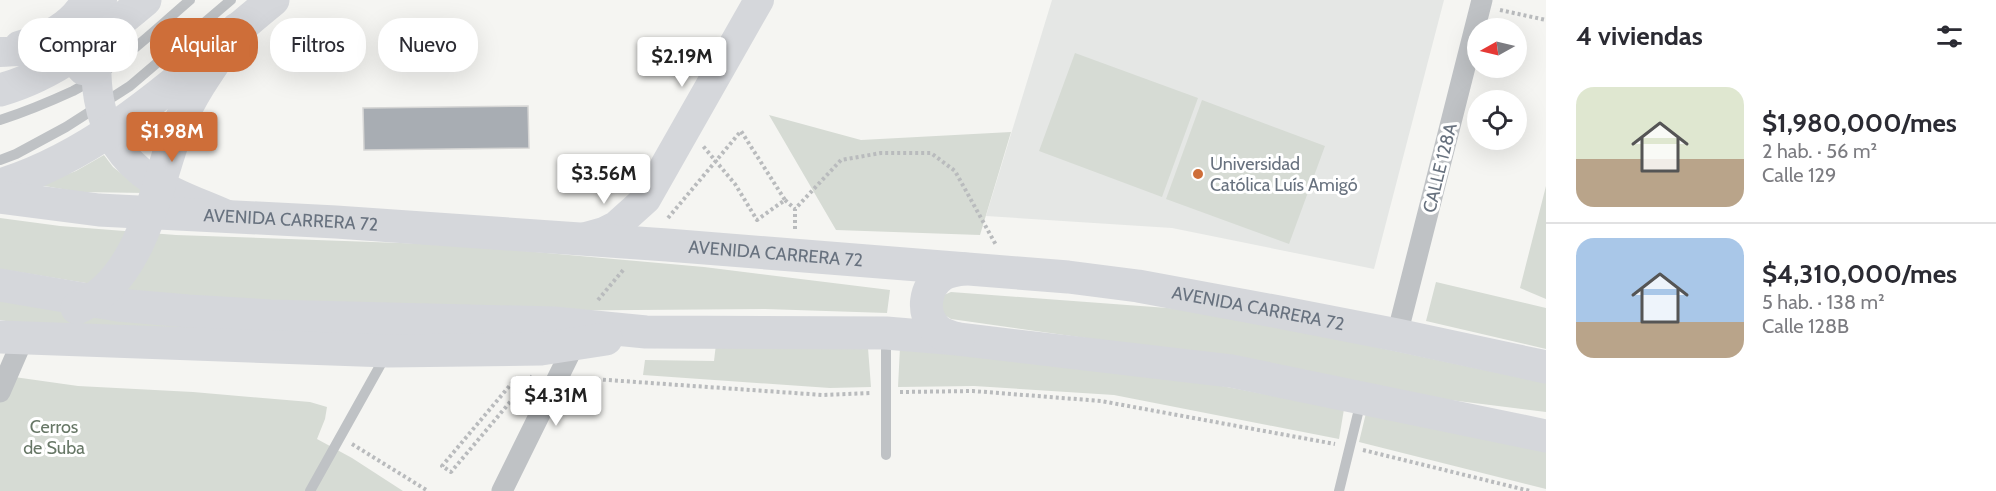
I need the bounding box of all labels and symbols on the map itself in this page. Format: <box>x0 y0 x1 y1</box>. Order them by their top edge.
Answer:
north arrow <box>1467 18 1527 78</box>
pin: $2.19M <box>633 37 731 88</box>
pin: $1.98M <box>123 112 221 163</box>
street label: CALLE 128A <box>1418 121 1462 215</box>
place label: Universidad Católica Luís Amigó <box>1210 153 1358 196</box>
pin: $3.56M <box>555 154 653 205</box>
marker: Universidad Católica Luís Amigó <box>1191 167 1205 181</box>
street label: AVENIDA CARRERA 72 <box>203 204 379 236</box>
street label: AVENIDA CARRERA 72 <box>688 236 864 272</box>
street label: AVENIDA CARRERA 72 <box>1170 281 1346 335</box>
pin: $4.31M <box>507 376 605 427</box>
park label: Cerros de Suba <box>23 416 85 459</box>

